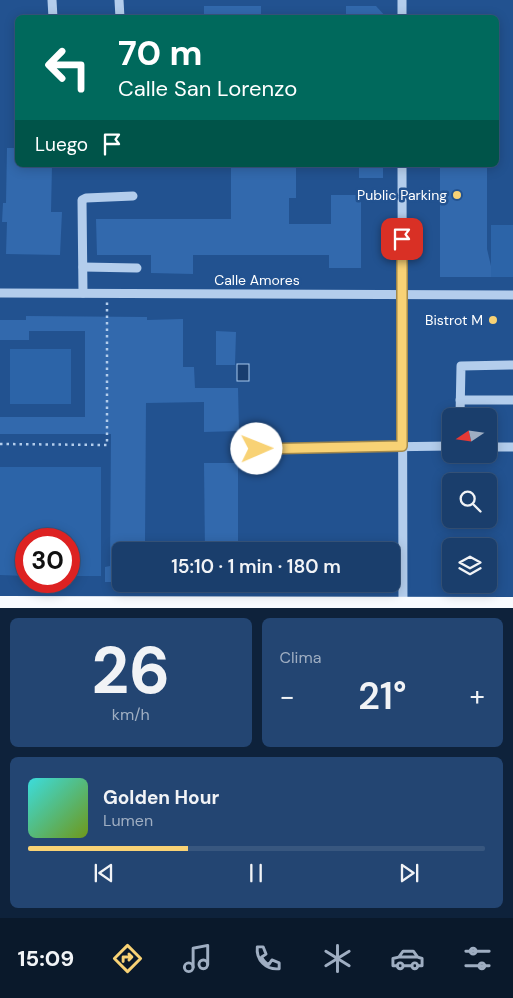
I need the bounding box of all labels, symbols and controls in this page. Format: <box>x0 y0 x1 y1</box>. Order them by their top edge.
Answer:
text: 70 m <box>118 30 202 76</box>
icon: left <box>35 35 100 100</box>
text: Calle San Lorenzo <box>118 74 297 103</box>
icon: arrive <box>98 130 126 158</box>
text: Luego <box>35 132 88 157</box>
place label: Public Parking <box>357 186 447 204</box>
marker: Public Parking <box>451 189 463 201</box>
pin <box>381 218 423 260</box>
icon: arrive <box>388 225 416 253</box>
street label: Calle Amores <box>214 271 300 289</box>
place label: Bistrot M <box>425 311 483 329</box>
marker: Bistrot M <box>487 314 499 326</box>
north arrow <box>442 408 498 462</box>
map controls <box>442 408 497 593</box>
position arrow <box>230 422 282 474</box>
button: search <box>442 473 497 528</box>
speed limit sign: 30 <box>15 528 80 593</box>
button: layers <box>442 538 497 593</box>
text: 15:10 · 1 min · 180 m <box>171 554 341 579</box>
text: 26 <box>91 629 170 713</box>
text: Clima <box>280 647 321 668</box>
text: 21° <box>358 671 407 721</box>
text: − <box>280 678 295 715</box>
text: + <box>470 678 485 715</box>
text: km/h <box>112 704 150 725</box>
text: Golden Hour <box>103 785 219 810</box>
text: Lumen <box>103 810 153 831</box>
icon: previous <box>90 859 118 887</box>
icon: pause <box>242 859 270 887</box>
icon: next <box>395 859 423 887</box>
icon: directions <box>110 941 145 976</box>
icon: music <box>180 941 215 976</box>
icon: phone <box>250 941 285 976</box>
icon: climate <box>320 941 355 976</box>
icon: car <box>390 941 425 976</box>
icon: filters <box>460 941 495 976</box>
text: 15:09 <box>18 944 74 973</box>

